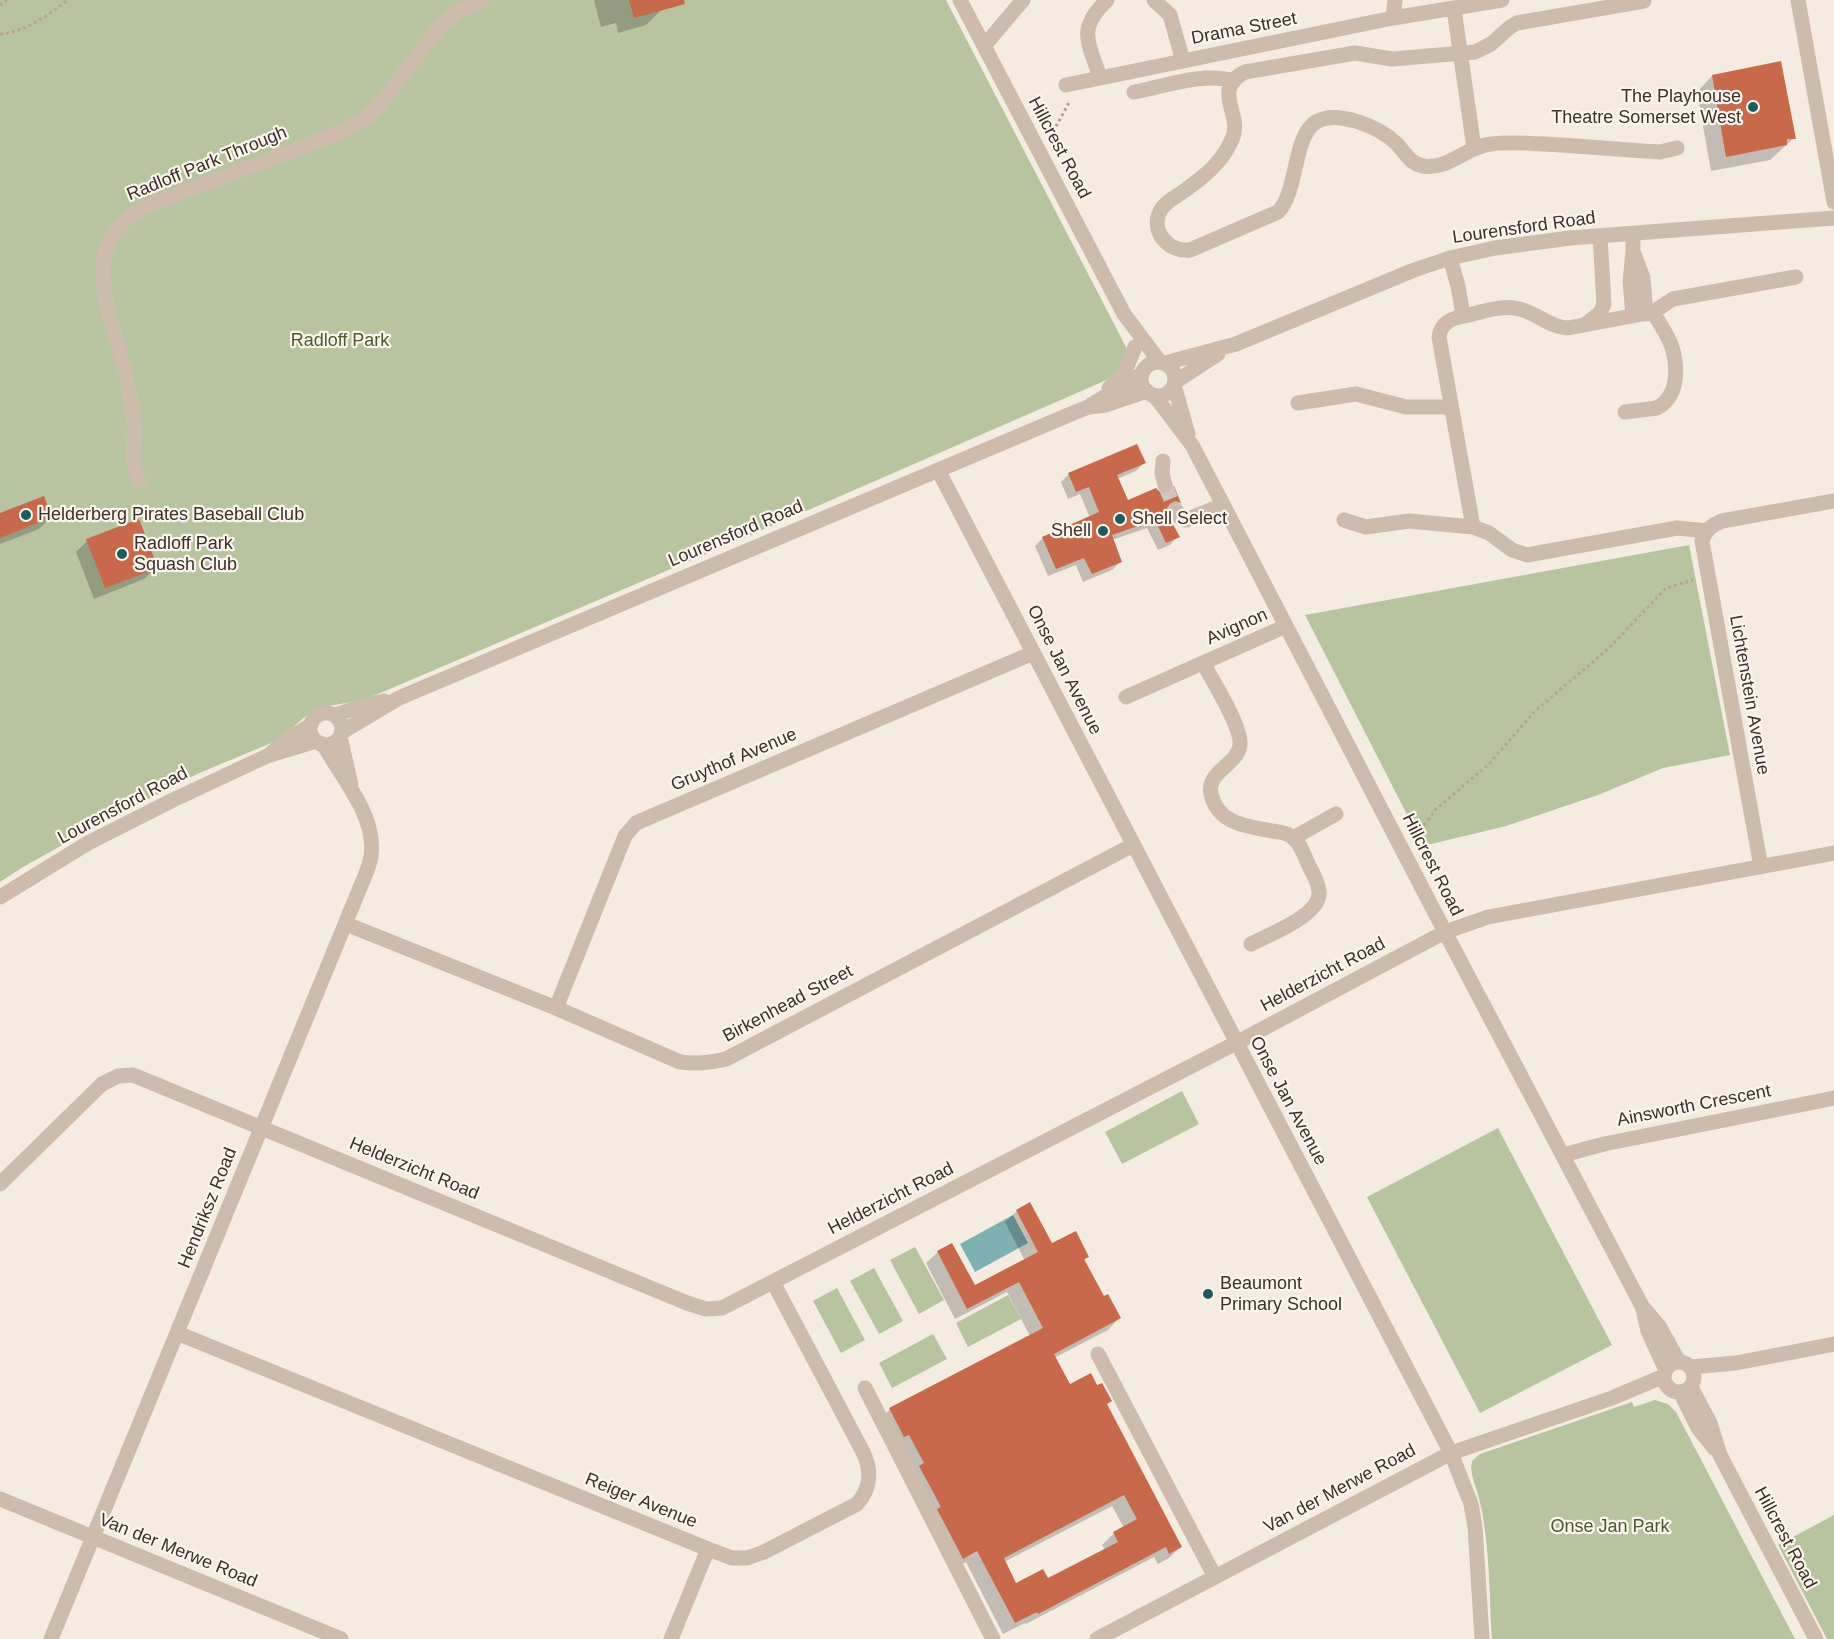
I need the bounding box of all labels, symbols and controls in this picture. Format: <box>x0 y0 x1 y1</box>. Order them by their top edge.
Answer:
street label: Drama Street <box>1189 8 1299 50</box>
place label: The Playhouse Theatre Somerset West <box>1551 86 1741 128</box>
street label: Hillcrest Road <box>1023 93 1095 203</box>
marker: The Playhouse Theatre Somerset West <box>1746 100 1760 114</box>
street label: Radloff Park Through <box>124 122 290 206</box>
street label: Lourensford Road <box>1451 207 1597 249</box>
park label: Radloff Park <box>291 330 389 352</box>
street label: Lourensford Road <box>665 496 807 572</box>
place label: Helderberg Pirates Baseball Club <box>38 504 304 526</box>
marker: Helderberg Pirates Baseball Club <box>19 508 33 522</box>
place label: Shell Select <box>1132 508 1227 530</box>
marker: Shell Select <box>1113 512 1127 526</box>
place label: Shell <box>1051 520 1091 542</box>
marker: Shell <box>1096 524 1110 538</box>
place label: Radloff Park Squash Club <box>134 533 237 576</box>
marker: Radloff Park Squash Club <box>115 547 129 561</box>
street label: Onse Jan Avenue <box>1022 601 1106 739</box>
street label: Avignon <box>1203 604 1271 650</box>
street label: Lichtenstein Avenue <box>1724 613 1774 777</box>
street label: Gruythof Avenue <box>668 724 800 796</box>
street label: Lourensford Road <box>54 763 192 849</box>
street label: Hillcrest Road <box>1397 810 1467 920</box>
street label: Helderzicht Road <box>1257 933 1389 1017</box>
street label: Birkenhead Street <box>719 961 857 1047</box>
street label: Onse Jan Avenue <box>1245 1033 1331 1169</box>
street label: Ainsworth Crescent <box>1615 1081 1773 1131</box>
street label: Helderzicht Road <box>346 1133 482 1205</box>
street label: Hendriksz Road <box>174 1145 242 1271</box>
street label: Helderzicht Road <box>825 1158 957 1240</box>
place label: Beaumont Primary School <box>1220 1273 1342 1316</box>
marker: Beaumont Primary School <box>1201 1287 1215 1301</box>
street label: Van der Merwe Road <box>1260 1440 1420 1538</box>
street label: Reiger Avenue <box>582 1469 700 1533</box>
street label: Hillcrest Road <box>1749 1483 1821 1593</box>
street label: Van der Merwe Road <box>96 1509 260 1593</box>
park label: Onse Jan Park <box>1550 1516 1670 1538</box>

